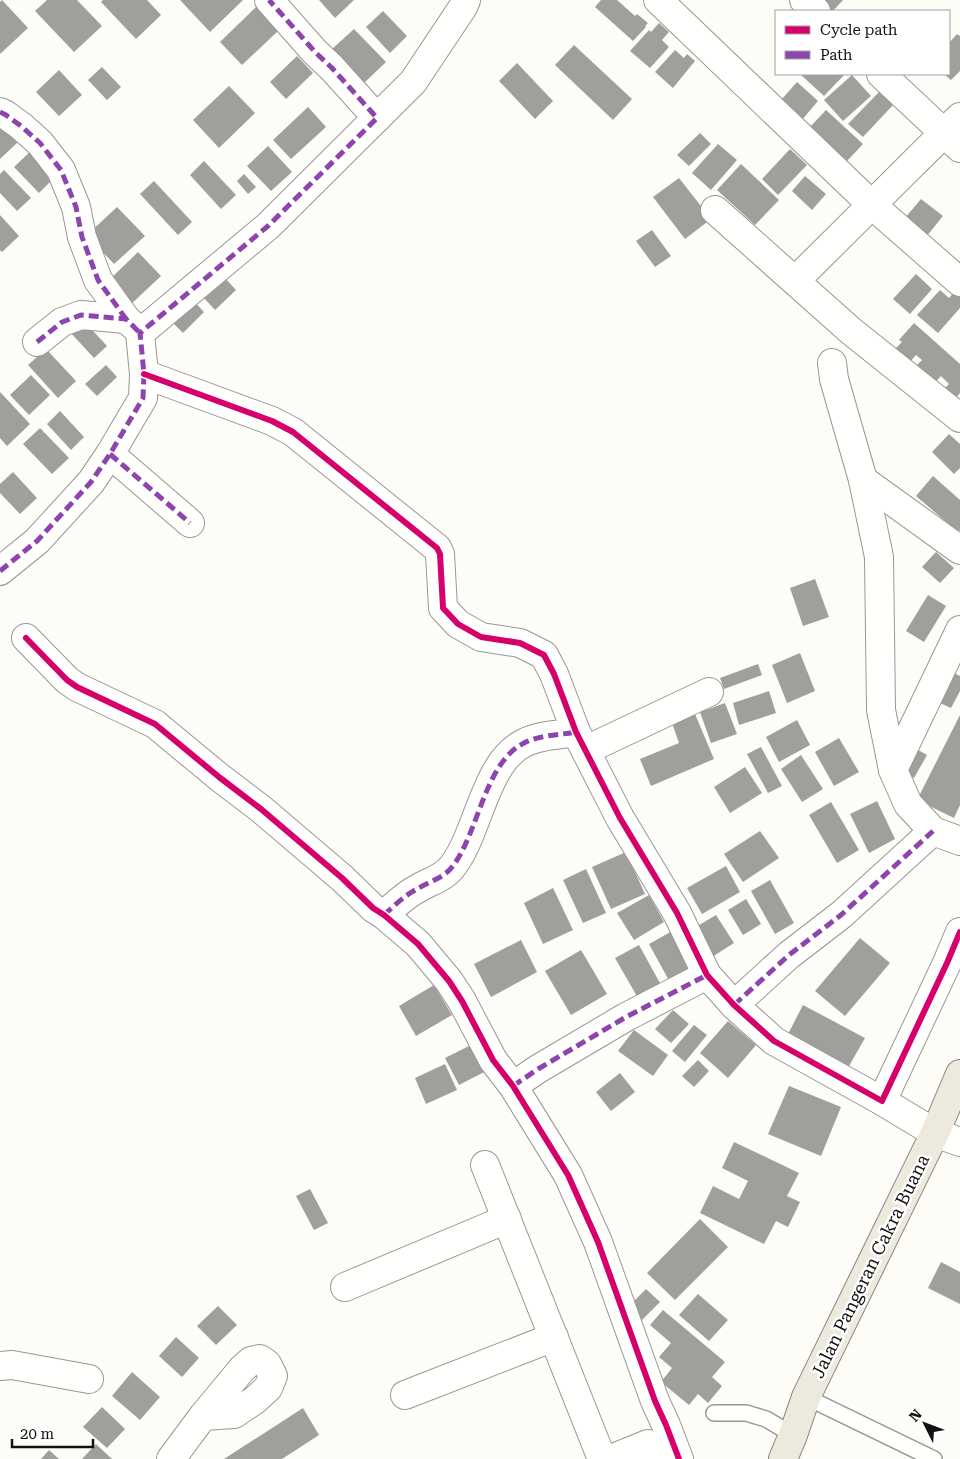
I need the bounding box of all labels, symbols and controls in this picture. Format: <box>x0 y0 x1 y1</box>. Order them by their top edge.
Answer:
legend <box>775 10 950 75</box>
text: Cycle path <box>820 21 898 39</box>
text: Path <box>820 46 853 64</box>
street label: Jalan Pangeran Cakra Buana <box>807 1151 933 1381</box>
north arrow <box>900 1399 950 1449</box>
text: N <box>906 1406 925 1425</box>
scale bar <box>12 1416 94 1448</box>
text: 20 m <box>20 1425 55 1443</box>

